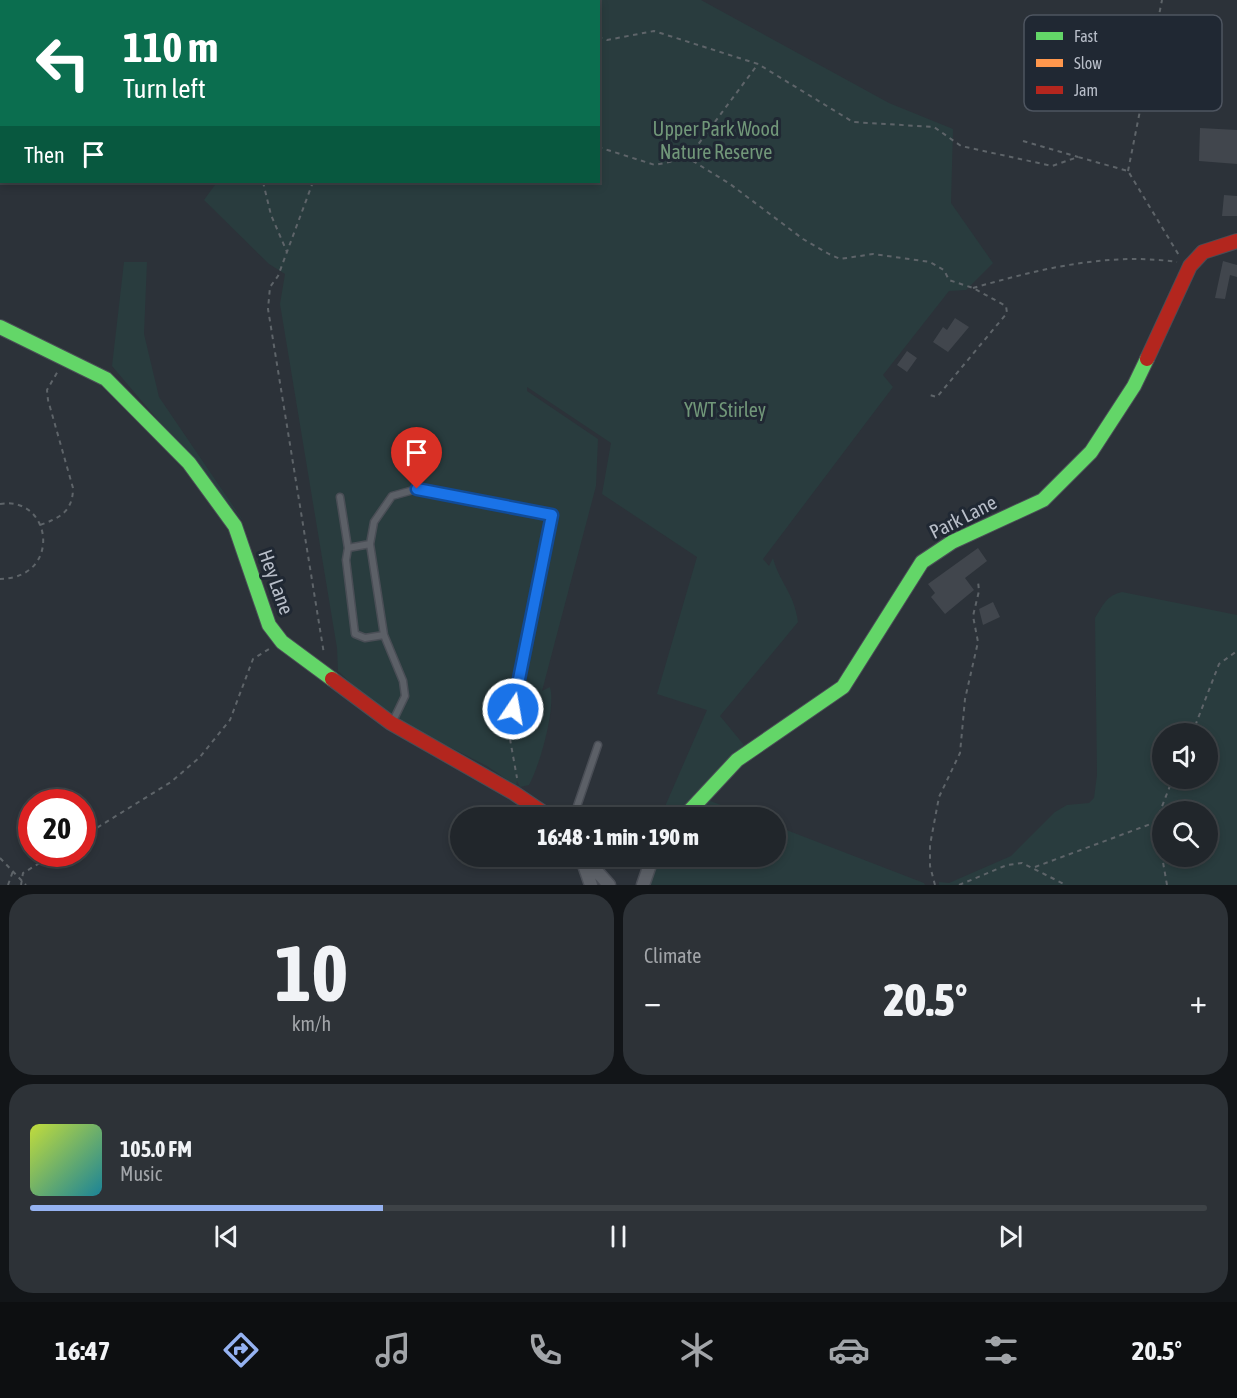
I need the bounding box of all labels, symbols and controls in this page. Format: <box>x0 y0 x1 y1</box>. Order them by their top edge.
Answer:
legend <box>1024 15 1222 111</box>
text: 110 m <box>123 23 218 71</box>
icon: left <box>24 24 102 102</box>
text: Fast <box>1074 27 1098 45</box>
text: Slow <box>1074 54 1102 72</box>
text: Turn left <box>123 73 206 104</box>
text: Jam <box>1074 81 1098 99</box>
park label: Upper Park Wood Nature Reserve <box>653 117 779 163</box>
icon: arrive <box>77 138 110 171</box>
text: Then <box>24 142 65 168</box>
park label: YWT Stirley <box>684 398 766 421</box>
pin <box>391 427 442 489</box>
icon: arrive <box>400 436 433 469</box>
street label: Park Lane <box>925 490 1000 543</box>
street label: Hey Lane <box>254 546 299 617</box>
position arrow <box>481 677 545 741</box>
map controls <box>1152 723 1218 867</box>
button: sound <box>1152 723 1218 789</box>
speed limit sign: 20 <box>18 789 96 867</box>
button: search <box>1152 801 1218 867</box>
text: 16:48 · 1 min · 190 m <box>537 824 699 850</box>
text: 10 <box>275 928 348 1018</box>
text: Climate <box>644 944 701 967</box>
text: 20.5° <box>884 974 967 1026</box>
text: − <box>644 982 661 1020</box>
text: + <box>1190 982 1207 1020</box>
text: km/h <box>292 1012 331 1035</box>
text: 105.0 FM <box>120 1136 192 1162</box>
text: Music <box>120 1162 162 1185</box>
icon: previous <box>210 1220 243 1253</box>
icon: pause <box>602 1220 635 1253</box>
icon: next <box>994 1220 1027 1253</box>
icon: directions <box>220 1329 262 1371</box>
icon: music <box>372 1329 414 1371</box>
icon: phone <box>524 1329 566 1371</box>
icon: climate <box>676 1329 718 1371</box>
icon: car <box>828 1329 870 1371</box>
icon: filters <box>980 1329 1022 1371</box>
text: 16:47 <box>55 1335 111 1366</box>
text: 20.5° <box>1132 1335 1182 1366</box>

